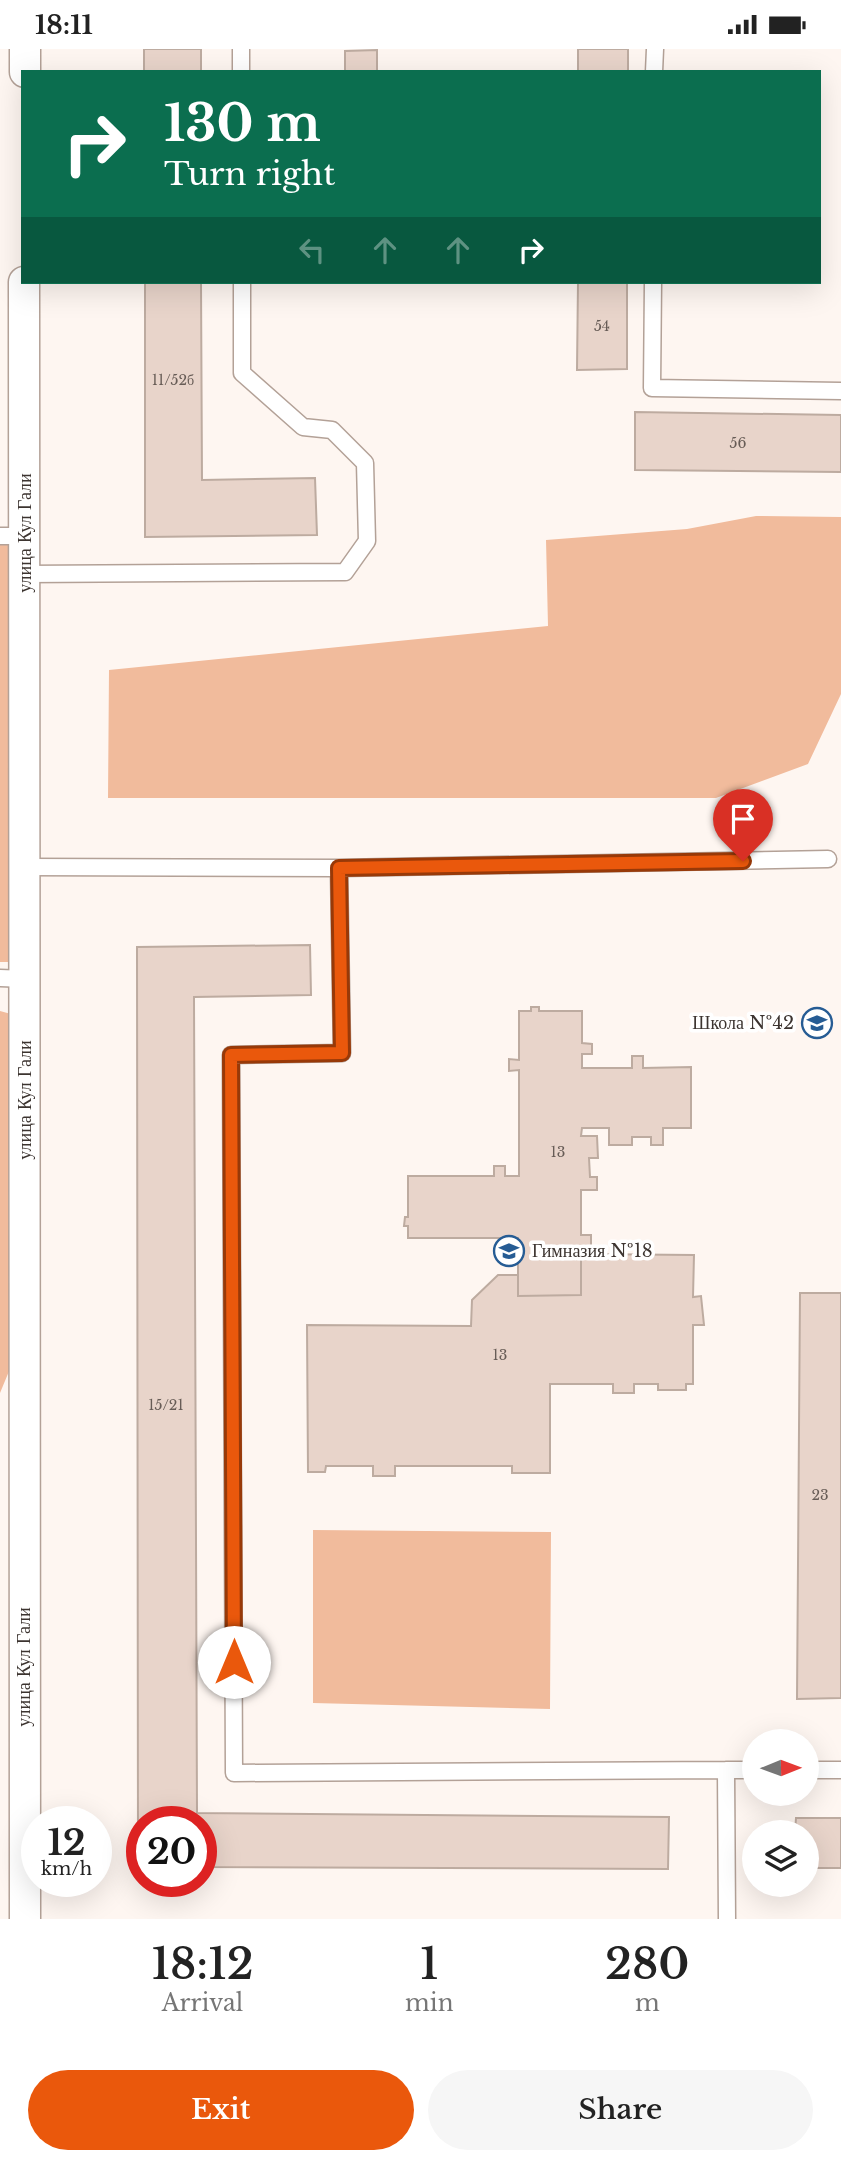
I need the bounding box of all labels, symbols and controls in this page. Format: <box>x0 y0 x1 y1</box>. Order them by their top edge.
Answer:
text: 18:11 <box>35 9 93 41</box>
text: 130 m <box>164 93 321 154</box>
icon: right <box>49 98 140 189</box>
text: Turn right <box>164 154 335 194</box>
icon: left <box>293 231 331 269</box>
icon: ahead <box>366 231 404 269</box>
icon: ahead <box>439 231 477 269</box>
icon: right <box>512 231 550 269</box>
house number: 54 <box>594 317 610 335</box>
house number: 11/52б <box>152 371 194 389</box>
house number: 56 <box>730 434 746 452</box>
street label: улица Кул Гали <box>14 473 36 593</box>
pin <box>713 789 773 861</box>
icon: arrive <box>724 800 762 838</box>
school or university icon: Школа №42 <box>800 1006 834 1040</box>
place label: Школа №42 <box>692 1012 794 1034</box>
street label: улица Кул Гали <box>14 1040 36 1160</box>
house number: 13 <box>551 1143 565 1161</box>
school or university icon: Гимназия №18 <box>492 1234 526 1268</box>
place label: Гимназия №18 <box>532 1240 653 1262</box>
house number: 13 <box>493 1346 507 1364</box>
house number: 15/21 <box>148 1396 184 1414</box>
house number: 23 <box>811 1486 829 1504</box>
street label: улица Кул Гали <box>13 1607 35 1727</box>
position arrow <box>197 1625 271 1699</box>
north arrow <box>742 1729 819 1806</box>
map controls <box>742 1729 819 1897</box>
speed limit sign: 20 <box>126 1806 217 1897</box>
button: layers <box>742 1820 819 1897</box>
text: 12 <box>47 1821 86 1864</box>
text: km/h <box>41 1858 92 1880</box>
text: 18:12 <box>152 1938 254 1990</box>
text: 1 <box>420 1938 439 1990</box>
text: 280 <box>605 1938 689 1990</box>
text: Arrival <box>162 1989 243 2017</box>
text: min <box>405 1989 453 2017</box>
text: m <box>635 1989 660 2017</box>
button: Exit <box>28 2070 414 2150</box>
button: Share <box>428 2070 813 2150</box>

